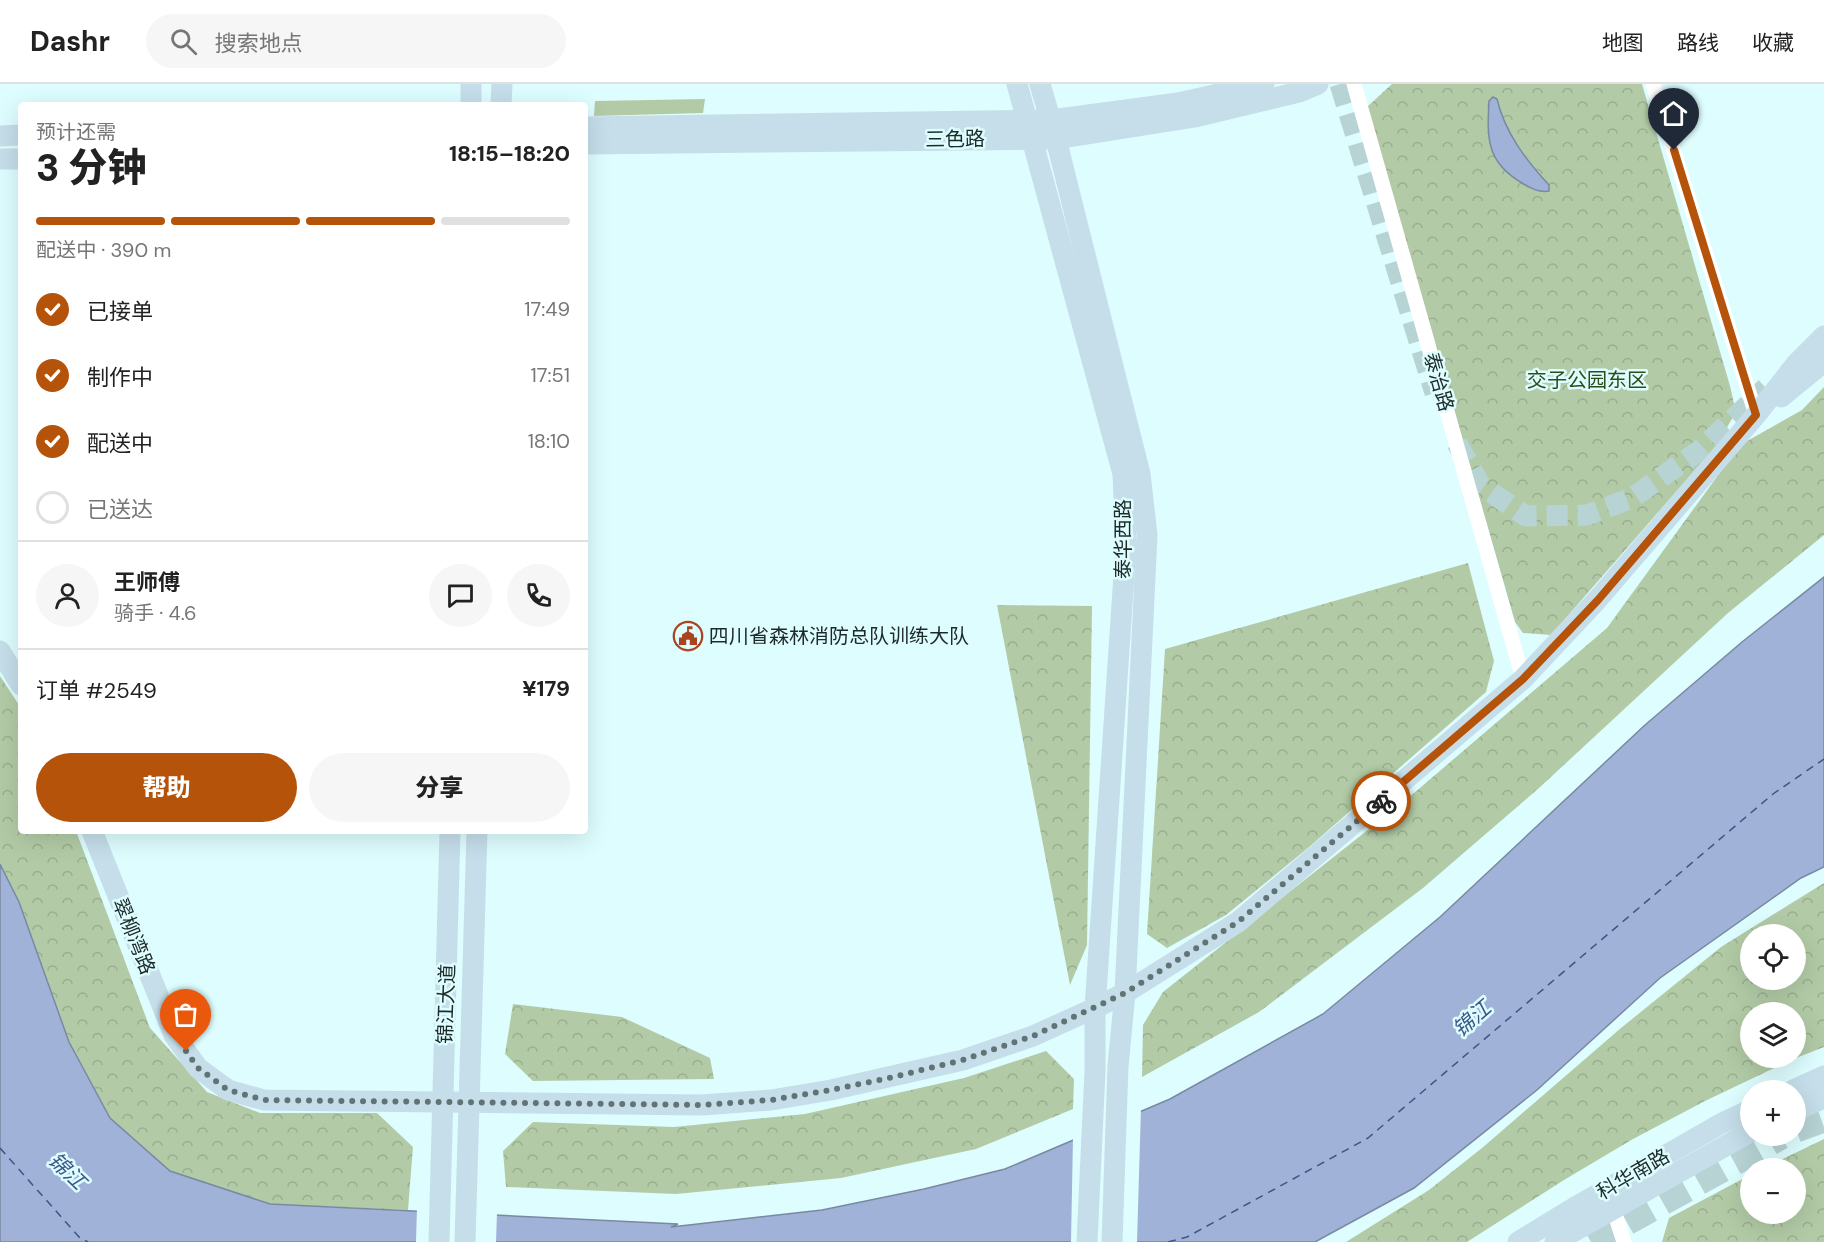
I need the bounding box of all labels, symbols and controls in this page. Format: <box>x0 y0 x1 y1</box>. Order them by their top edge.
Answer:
search box <box>146 14 566 68</box>
text: Dashr <box>30 23 110 60</box>
icon: search <box>167 25 200 58</box>
text: 搜索地点 <box>215 29 303 58</box>
text: 地图 <box>1602 29 1644 57</box>
text: 路线 <box>1677 29 1719 57</box>
text: 收藏 <box>1752 29 1794 57</box>
pin <box>1648 88 1699 150</box>
icon: home <box>1657 97 1690 130</box>
text: 预计还需 <box>36 119 116 145</box>
street label: 三色路 <box>925 125 985 153</box>
text: 18:15–18:20 <box>449 139 570 168</box>
text: 3 分钟 <box>36 142 147 193</box>
text: 配送中 · 390 m <box>36 237 171 263</box>
icon: check <box>36 293 69 326</box>
text: 17:49 <box>524 296 570 322</box>
text: 已接单 <box>87 297 153 326</box>
street label: 泰治路 <box>1418 350 1460 414</box>
icon: check <box>36 359 69 392</box>
text: 17:51 <box>531 362 570 388</box>
text: 制作中 <box>87 363 153 392</box>
park label: 交子公园东区 <box>1527 367 1647 393</box>
icon: check <box>36 425 69 458</box>
text: 18:10 <box>528 428 570 454</box>
text: 配送中 <box>87 429 153 458</box>
text: 已送达 <box>87 495 153 524</box>
street label: 泰华西路 <box>1110 499 1136 579</box>
button: person <box>36 564 99 627</box>
button: chat <box>429 564 492 627</box>
button: phone <box>507 564 570 627</box>
text: 王师傅 <box>114 568 180 597</box>
text: 骑手 · 4.6 <box>114 600 197 626</box>
public building icon: 四川省森林消防总队训练大队 <box>672 620 704 652</box>
place label: 四川省森林消防总队训练大队 <box>709 623 969 649</box>
text: ¥179 <box>522 674 570 703</box>
text: 订单 #2549 <box>36 676 157 705</box>
button: 帮助 <box>36 753 297 822</box>
button: 分享 <box>309 753 570 822</box>
courier <box>1351 771 1411 831</box>
icon: bike <box>1365 785 1398 818</box>
street label: 翠柳湾路 <box>107 894 161 978</box>
map controls <box>1740 924 1806 1224</box>
button: locate <box>1740 924 1806 990</box>
street label: 锦江大道 <box>432 964 460 1044</box>
pin <box>160 989 211 1051</box>
water label: 锦江 <box>1447 993 1499 1043</box>
icon: bag <box>169 998 202 1031</box>
button: layers <box>1740 1002 1806 1068</box>
button: + <box>1740 1080 1806 1146</box>
street label: 科华南路 <box>1592 1143 1674 1205</box>
water label: 锦江 <box>42 1146 93 1197</box>
button: − <box>1740 1158 1806 1224</box>

